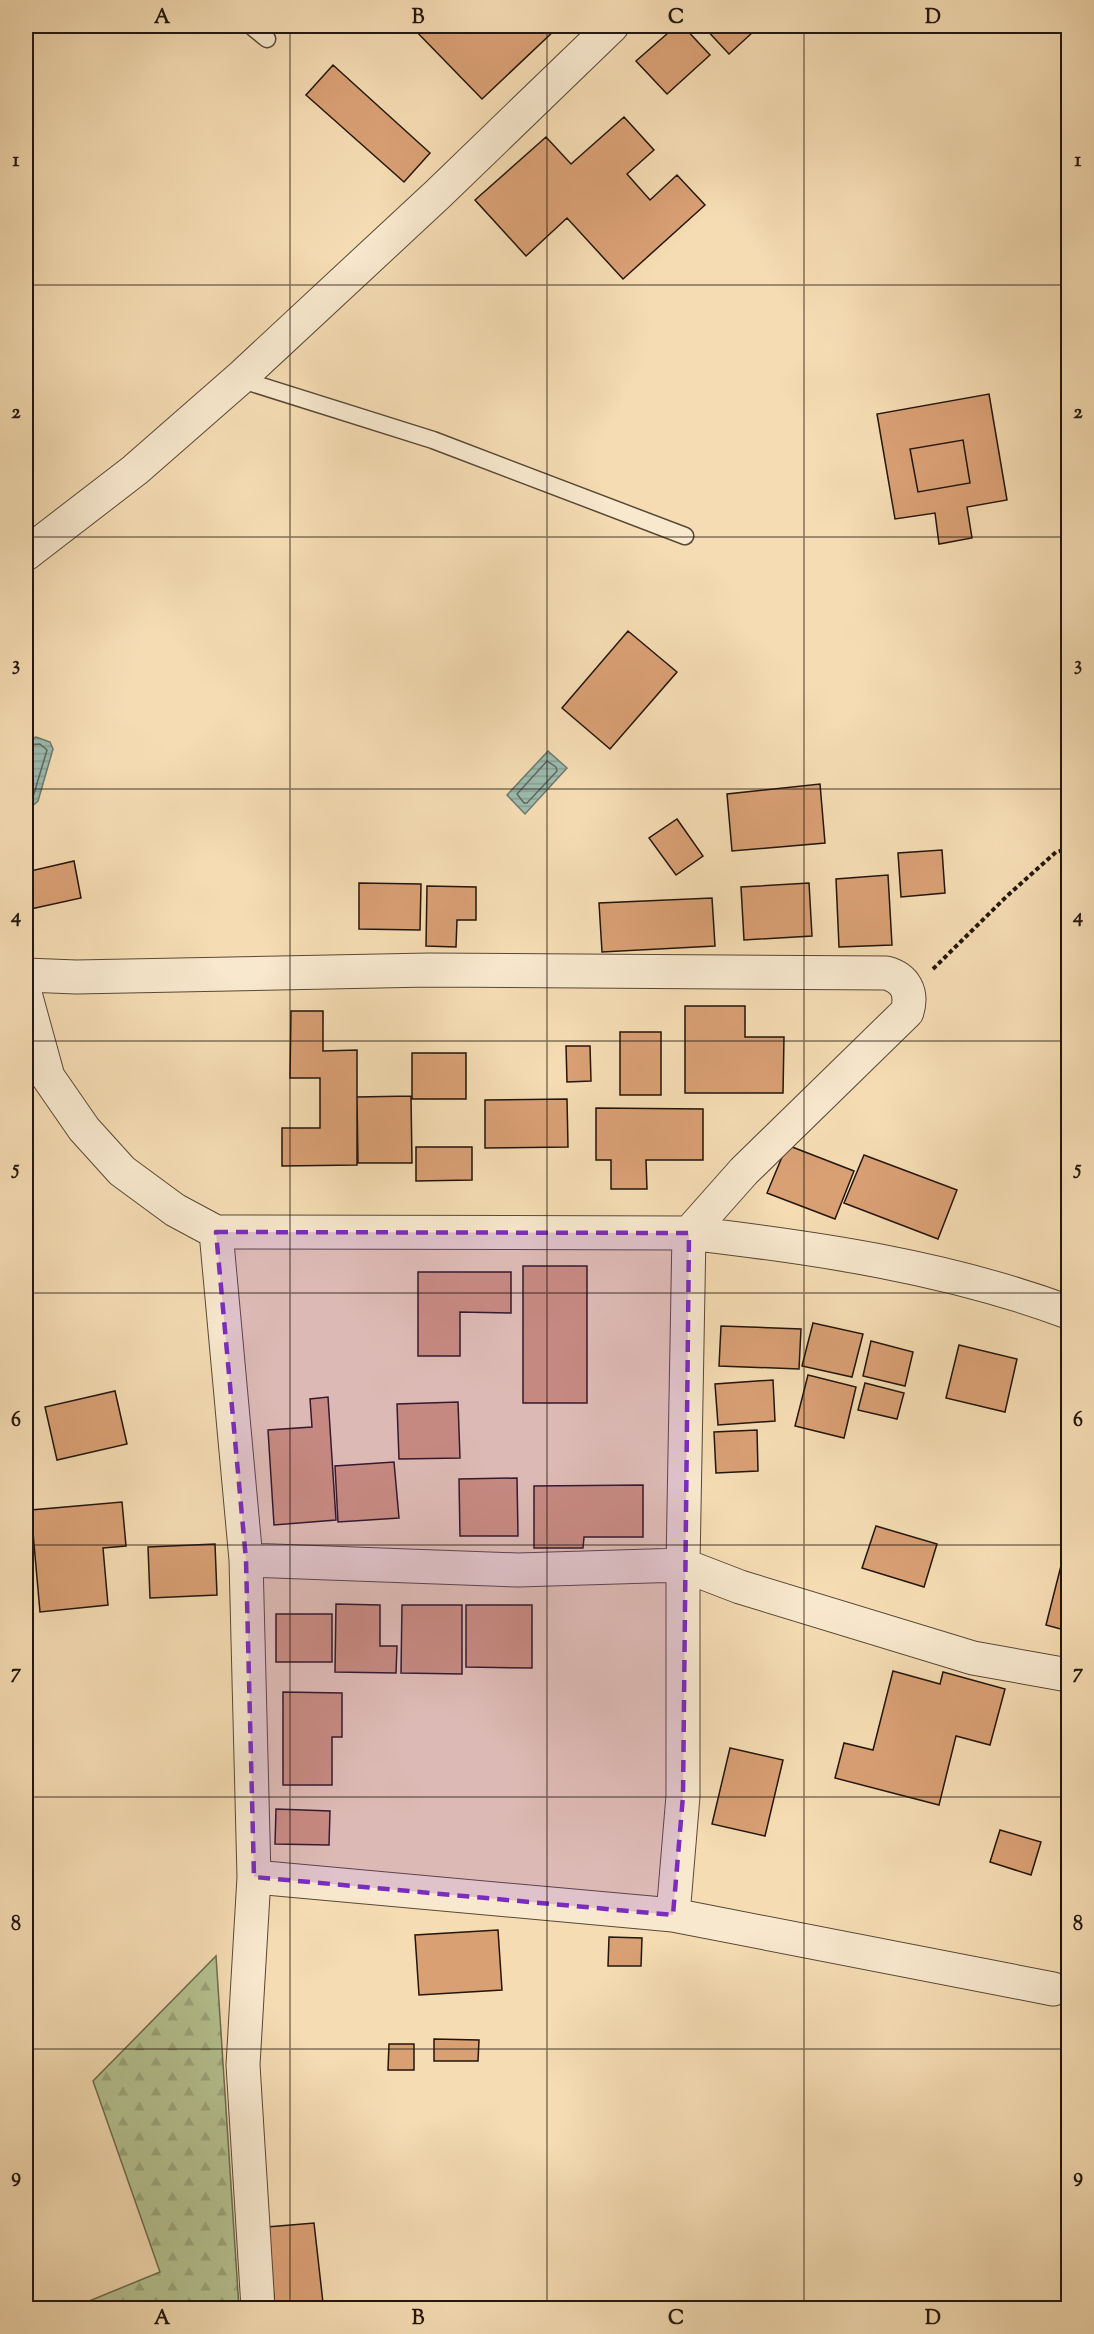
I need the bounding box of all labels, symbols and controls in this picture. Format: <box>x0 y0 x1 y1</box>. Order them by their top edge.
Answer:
text: A <box>154 4 171 33</box>
text: B <box>412 4 425 33</box>
text: C <box>668 4 684 33</box>
text: D <box>925 4 941 33</box>
text: 1 <box>13 147 20 176</box>
text: 1 <box>1075 147 1082 176</box>
text: 2 <box>11 399 21 428</box>
text: 2 <box>1073 399 1083 428</box>
text: 3 <box>12 651 20 680</box>
text: 3 <box>1074 651 1082 680</box>
text: 4 <box>10 903 21 932</box>
text: 4 <box>1072 903 1083 932</box>
text: 5 <box>11 1155 20 1184</box>
text: 5 <box>1073 1155 1082 1184</box>
text: 6 <box>11 1407 21 1436</box>
text: 6 <box>1073 1407 1083 1436</box>
text: 7 <box>11 1659 22 1688</box>
text: 7 <box>1073 1659 1084 1688</box>
text: 8 <box>11 1911 21 1940</box>
text: 8 <box>1073 1911 1083 1940</box>
text: 9 <box>11 2163 21 2192</box>
text: 9 <box>1073 2163 1083 2192</box>
text: A <box>154 2305 171 2334</box>
text: B <box>412 2305 425 2334</box>
text: C <box>668 2305 684 2334</box>
text: D <box>925 2305 941 2334</box>

